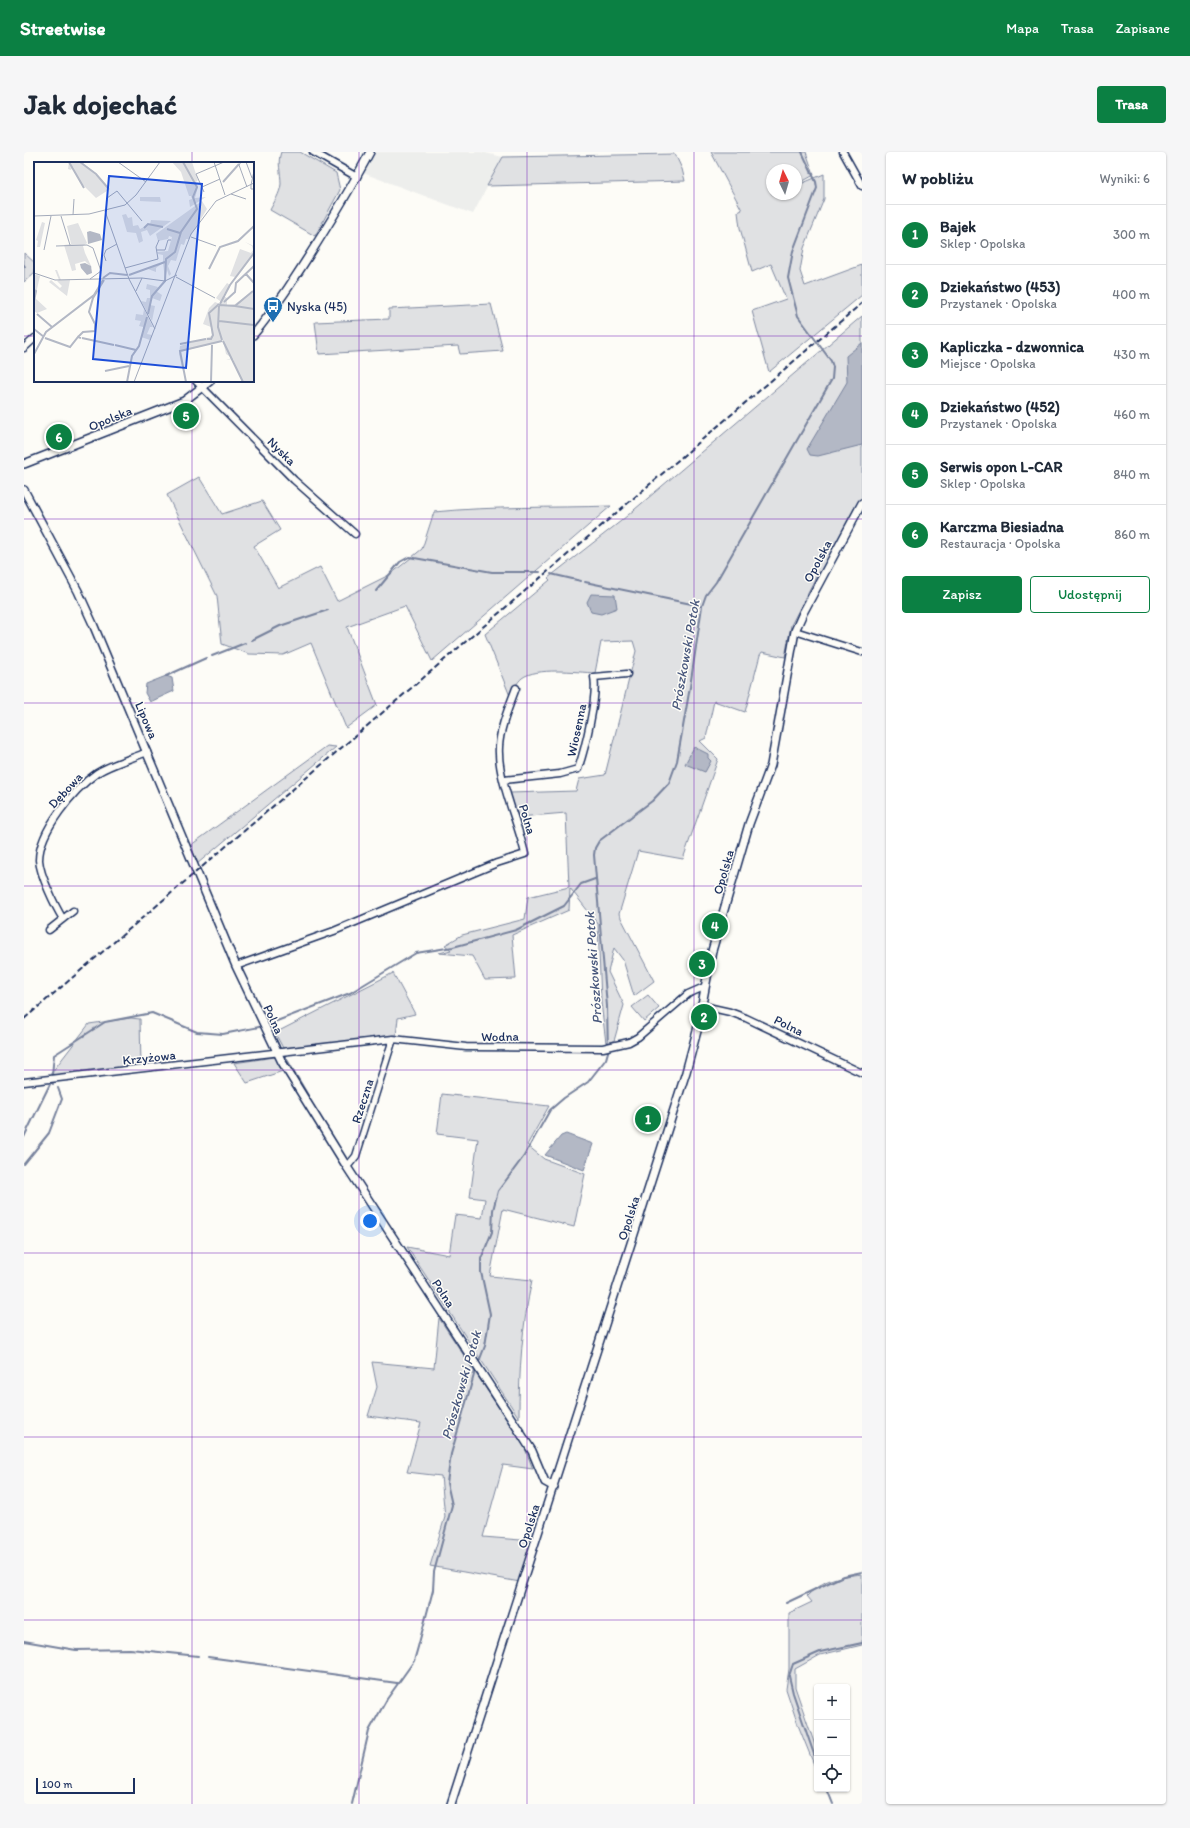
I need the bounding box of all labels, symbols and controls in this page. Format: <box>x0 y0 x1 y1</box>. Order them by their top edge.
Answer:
text: Streetwise <box>20 17 106 40</box>
text: Mapa <box>1006 20 1039 37</box>
text: Trasa <box>1061 20 1094 37</box>
text: Zapisane <box>1116 20 1170 37</box>
button: Trasa <box>1097 86 1166 123</box>
text: Jak dojechać <box>24 87 177 121</box>
inset map <box>34 162 254 382</box>
north arrow <box>766 164 802 200</box>
text: W pobliżu <box>902 168 973 188</box>
text: Wyniki: 6 <box>1100 171 1150 186</box>
text: Bajek <box>940 218 976 236</box>
text: 1 <box>912 227 918 242</box>
text: 300 m <box>1113 227 1150 242</box>
text: Sklep · Opolska <box>940 236 1025 251</box>
text: Dziekaństwo (453) <box>940 278 1060 296</box>
text: 2 <box>912 287 918 302</box>
text: 400 m <box>1112 287 1150 302</box>
bus stop icon: Nyska (45) <box>262 295 284 323</box>
text: Przystanek · Opolska <box>940 296 1057 311</box>
place label: Nyska (45) <box>287 299 347 314</box>
text: Kapliczka - dzwonnica <box>940 338 1084 356</box>
text: 3 <box>911 347 919 362</box>
text: 430 m <box>1113 347 1150 362</box>
text: Miejsce · Opolska <box>940 356 1036 371</box>
text: Dziekaństwo (452) <box>940 398 1060 416</box>
pin: 5 <box>173 401 199 431</box>
street label: Opolska <box>86 403 135 434</box>
text: 4 <box>911 407 919 422</box>
text: 460 m <box>1113 407 1150 422</box>
text: Przystanek · Opolska <box>940 416 1057 431</box>
pin: 6 <box>46 422 72 452</box>
street label: Nyska <box>264 434 299 469</box>
text: Serwis opon L-CAR <box>940 458 1062 476</box>
text: 5 <box>912 467 918 482</box>
text: 840 m <box>1113 467 1150 482</box>
text: Sklep · Opolska <box>940 476 1025 491</box>
text: Karczma Biesiadna <box>940 518 1064 536</box>
text: 6 <box>912 527 918 542</box>
text: 860 m <box>1114 527 1150 542</box>
text: Restauracja · Opolska <box>940 536 1060 551</box>
street label: Opolska <box>800 537 835 585</box>
button: Zapisz <box>902 576 1022 613</box>
button: Udostępnij <box>1030 576 1150 613</box>
water label: Prószkowski Potok <box>667 598 704 712</box>
street label: Lipowa <box>132 699 161 741</box>
street label: Wiosenna <box>564 702 590 758</box>
street label: Dębowa <box>45 769 86 811</box>
street label: Polna <box>516 802 539 837</box>
street label: Opolska <box>710 848 737 896</box>
water label: Prószkowski Potok <box>581 911 606 1025</box>
pin: 4 <box>702 911 728 941</box>
pin: 3 <box>689 949 715 979</box>
street label: Polna <box>260 1002 287 1037</box>
pin: 2 <box>691 1002 717 1032</box>
street label: Polna <box>772 1012 806 1039</box>
street label: Wodna <box>481 1029 520 1044</box>
street label: Krzyżowa <box>122 1047 177 1068</box>
street label: Rzeczna <box>348 1076 377 1125</box>
pin: 1 <box>635 1104 661 1134</box>
street label: Opolska <box>614 1194 643 1242</box>
your location <box>360 1211 380 1231</box>
street label: Polna <box>429 1276 459 1311</box>
water label: Prószkowski Potok <box>438 1328 485 1441</box>
street label: Opolska <box>514 1502 543 1550</box>
map controls <box>814 1684 850 1792</box>
button: + <box>814 1684 850 1720</box>
button: − <box>814 1720 850 1756</box>
button: locate <box>814 1756 850 1792</box>
scale bar <box>36 1776 135 1795</box>
text: 100 m <box>42 1778 72 1791</box>

